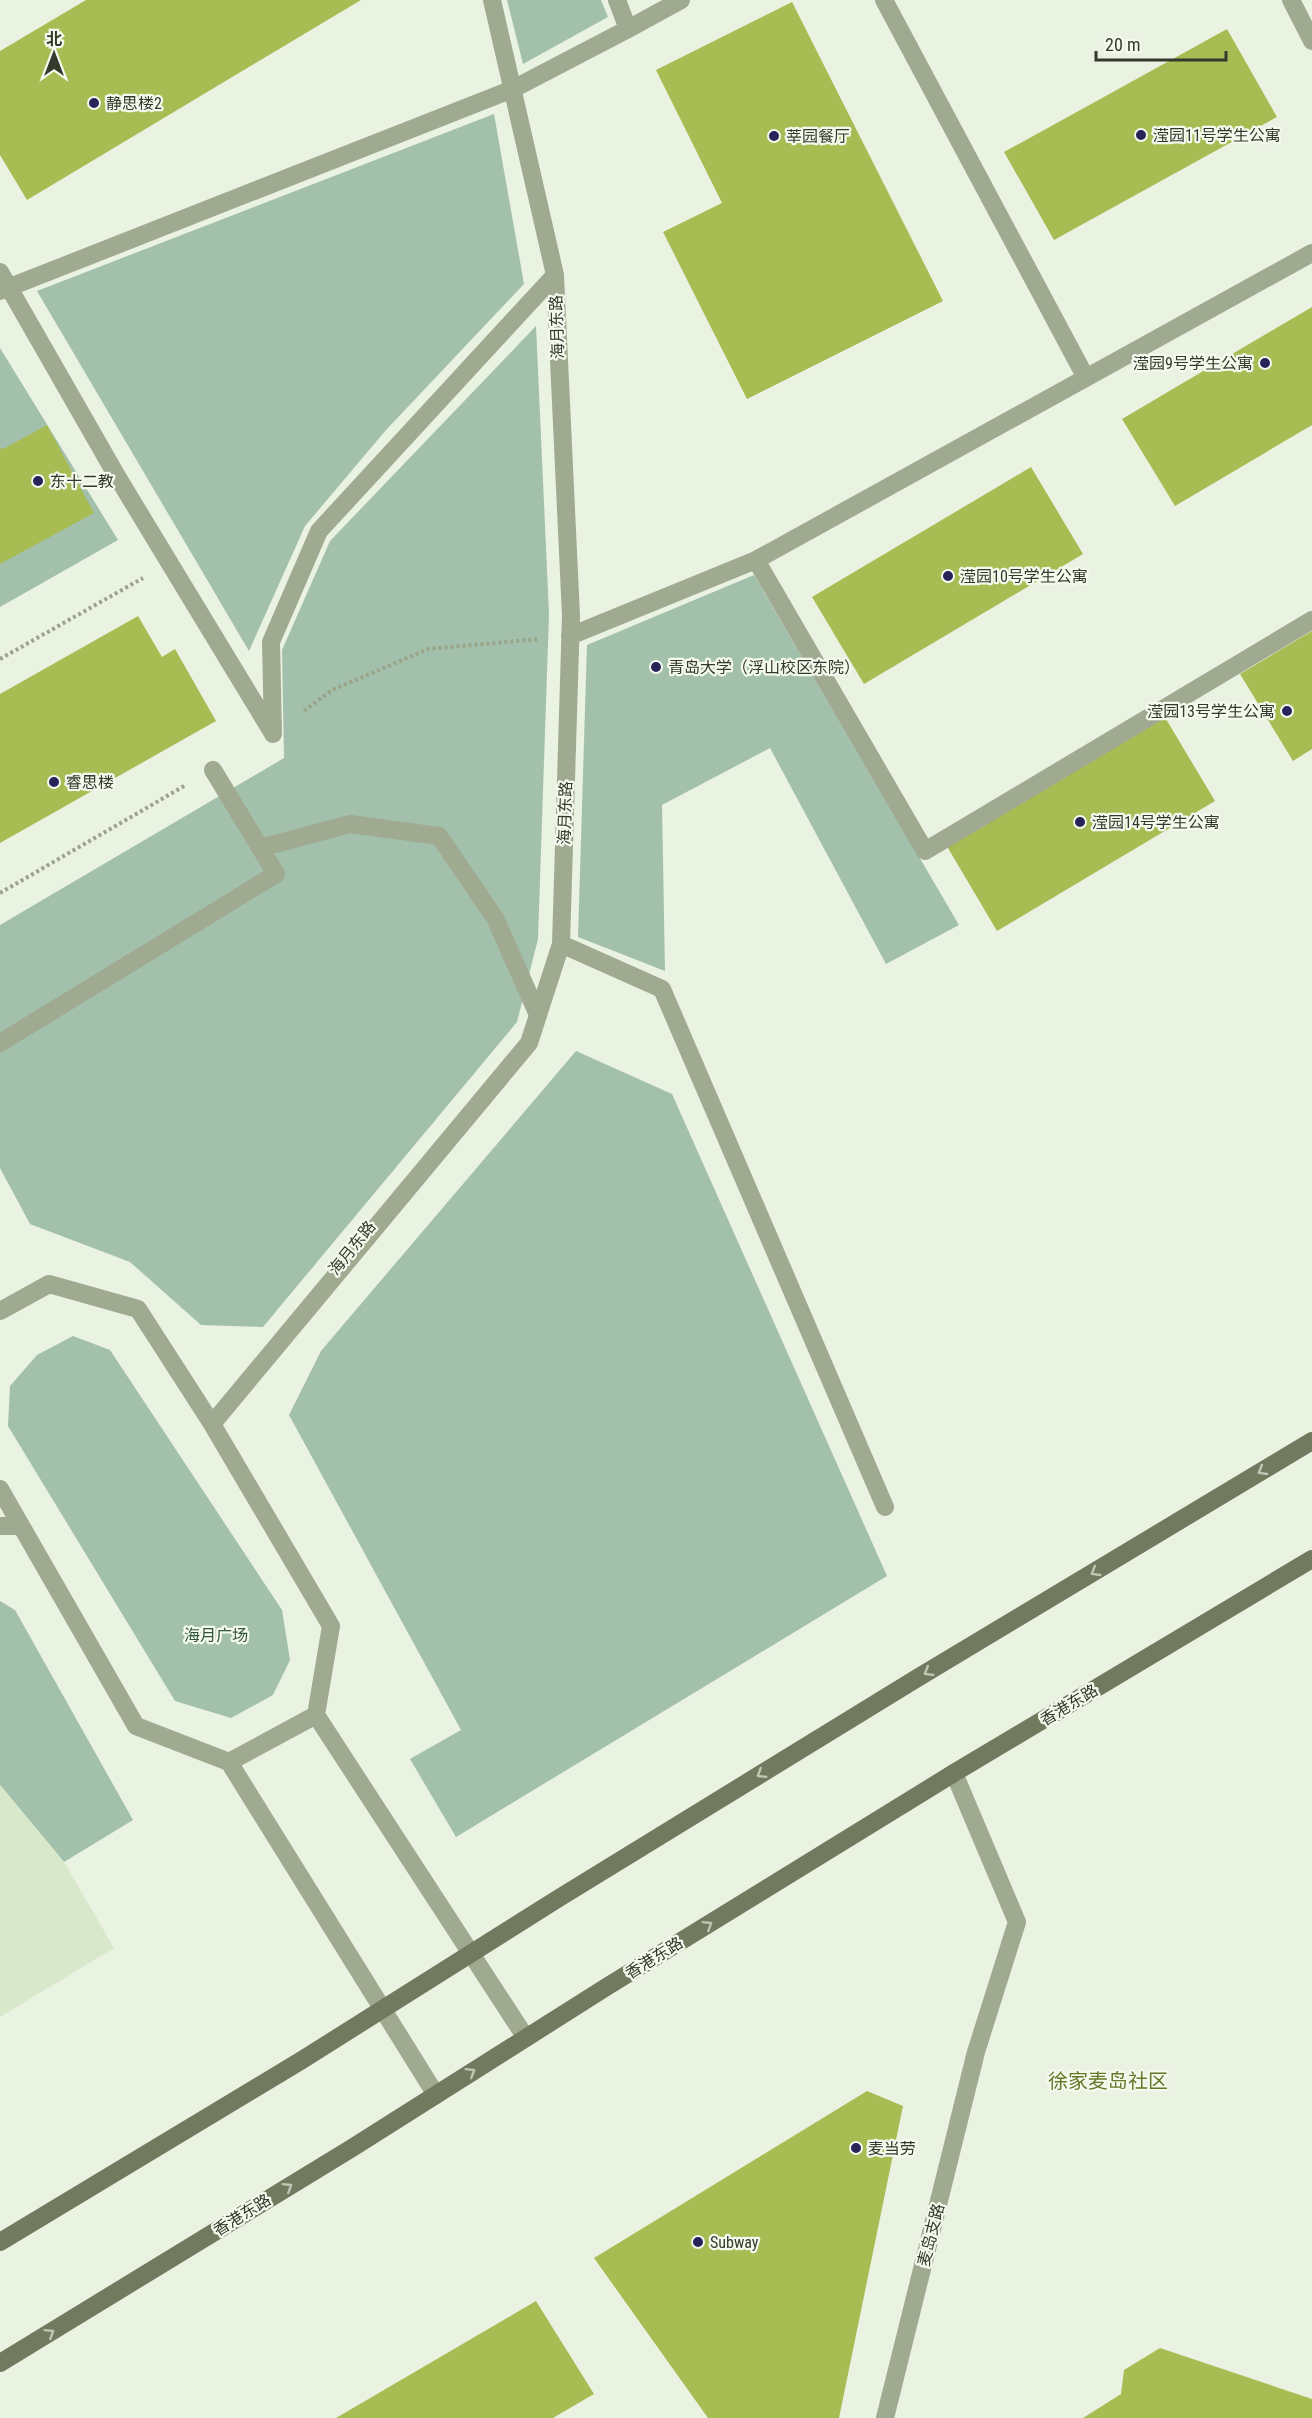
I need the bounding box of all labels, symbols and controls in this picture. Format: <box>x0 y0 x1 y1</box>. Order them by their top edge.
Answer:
north arrow <box>24 24 84 84</box>
scale bar <box>1096 24 1226 62</box>
text: 北 <box>46 30 62 49</box>
text: 20 m <box>1105 34 1140 55</box>
place label: 静思楼2 <box>106 94 162 113</box>
marker: 静思楼2 <box>87 96 101 110</box>
place label: 滢园11号学生公寓 <box>1153 126 1281 145</box>
place label: 莘园餐厅 <box>786 127 850 146</box>
marker: 滢园11号学生公寓 <box>1134 128 1148 142</box>
marker: 莘园餐厅 <box>767 129 781 143</box>
street label: 海月东路 <box>546 295 568 359</box>
place label: 滢园9号学生公寓 <box>1133 354 1253 373</box>
marker: 滢园9号学生公寓 <box>1258 356 1272 370</box>
place label: 东十二教 <box>50 472 114 491</box>
marker: 东十二教 <box>31 474 45 488</box>
place label: 滢园10号学生公寓 <box>960 567 1088 586</box>
marker: 滢园10号学生公寓 <box>941 569 955 583</box>
place label: 青岛大学（浮山校区东院） <box>668 658 860 677</box>
marker: 青岛大学（浮山校区东院） <box>649 660 663 674</box>
place label: 滢园13号学生公寓 <box>1147 702 1275 721</box>
marker: 滢园13号学生公寓 <box>1280 704 1294 718</box>
place label: 睿思楼 <box>66 773 114 792</box>
marker: 睿思楼 <box>47 775 61 789</box>
street label: 海月东路 <box>554 781 576 845</box>
place label: 滢园14号学生公寓 <box>1092 813 1220 832</box>
marker: 滢园14号学生公寓 <box>1073 815 1087 829</box>
street label: 海月东路 <box>324 1217 380 1279</box>
one-way arrow <box>1258 1464 1268 1476</box>
one-way arrow <box>1091 1564 1101 1576</box>
park label: 海月广场 <box>184 1626 248 1645</box>
one-way arrow <box>924 1665 934 1676</box>
street label: 香港东路 <box>1037 1680 1101 1730</box>
one-way arrow <box>757 1766 767 1778</box>
one-way arrow <box>702 1920 712 1932</box>
street label: 香港东路 <box>622 1933 686 1983</box>
one-way arrow <box>465 2068 475 2080</box>
district label: 徐家麦岛社区 <box>1048 2069 1168 2093</box>
place label: 麦当劳 <box>868 2139 916 2158</box>
marker: 麦当劳 <box>849 2141 863 2155</box>
one-way arrow <box>282 2182 292 2194</box>
street label: 香港东路 <box>210 2190 274 2240</box>
street label: 麦岛支路 <box>914 2202 948 2268</box>
place label: Subway <box>710 2233 759 2252</box>
marker: Subway <box>691 2235 705 2249</box>
one-way arrow <box>44 2329 54 2341</box>

